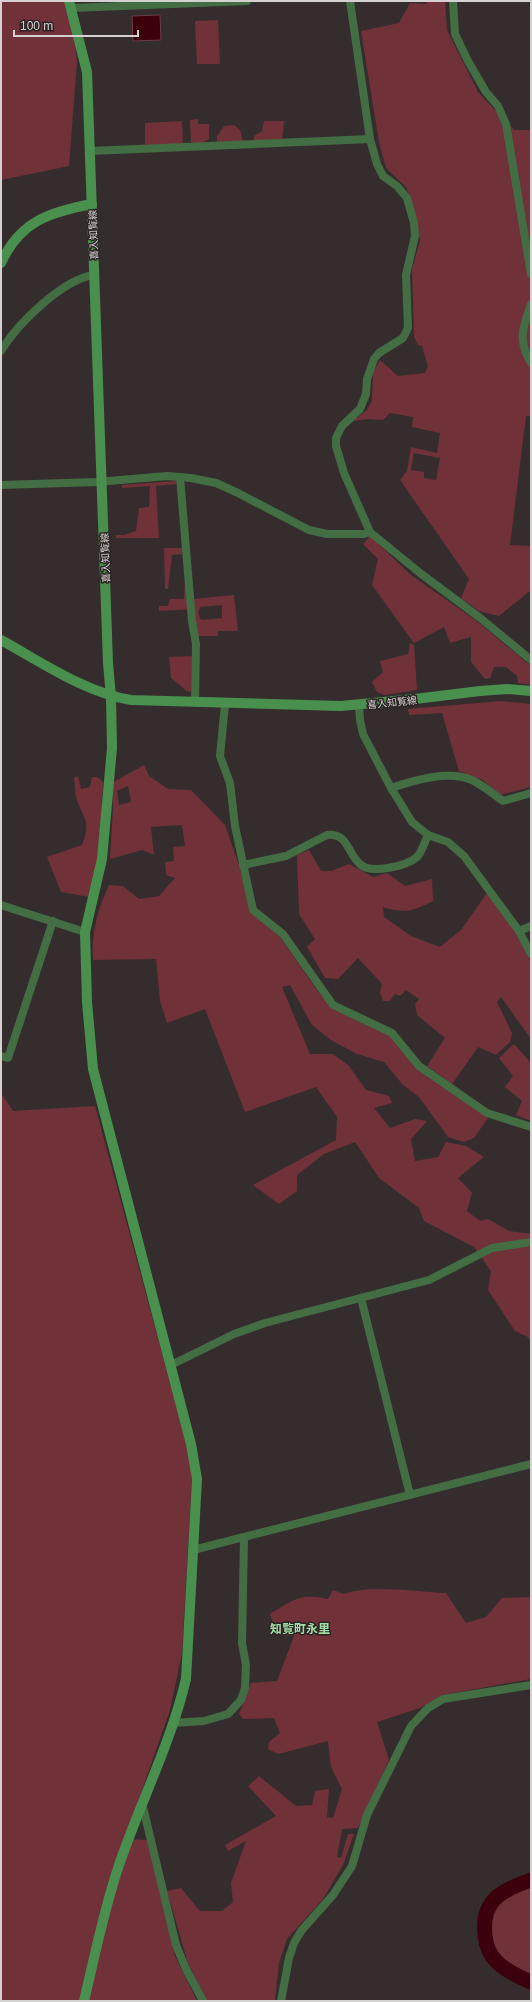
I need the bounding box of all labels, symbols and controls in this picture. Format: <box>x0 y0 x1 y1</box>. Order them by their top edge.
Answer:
scale bar <box>14 12 138 38</box>
text: 100 m <box>20 19 53 33</box>
street label: 喜入知覧線 <box>87 210 100 260</box>
street label: 喜入知覧線 <box>99 533 112 583</box>
street label: 喜入知覧線 <box>367 694 417 711</box>
district label: 知覧町永里 <box>270 1622 330 1636</box>

